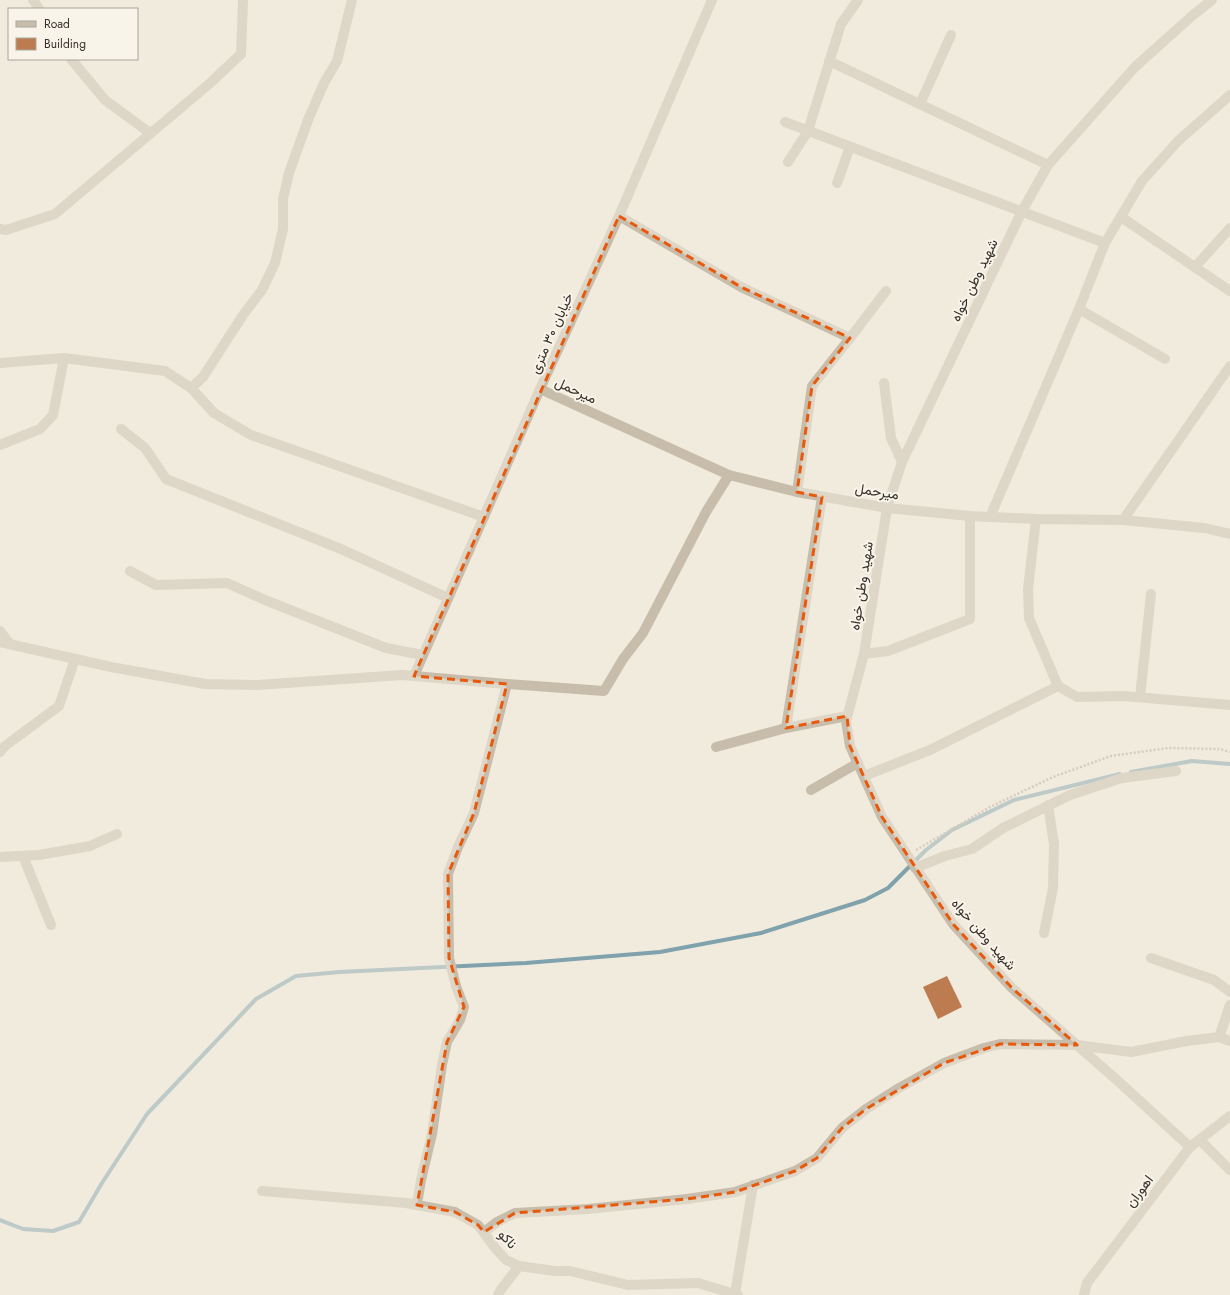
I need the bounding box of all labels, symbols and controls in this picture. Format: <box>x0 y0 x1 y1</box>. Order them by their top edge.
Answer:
legend <box>8 8 138 60</box>
text: Road <box>44 15 70 33</box>
text: Building <box>44 35 86 53</box>
street label: شهید وطن خواه <box>945 235 1003 325</box>
street label: خیابان ۳۰ متری <box>524 289 578 377</box>
street label: میرحمل <box>552 372 600 408</box>
street label: میرحمل <box>854 478 900 504</box>
street label: شهید وطن خواه <box>844 540 878 632</box>
street label: شهید وطن خواه <box>947 894 1021 974</box>
street label: اهوران <box>1120 1171 1158 1211</box>
street label: ناکو <box>494 1225 522 1253</box>

